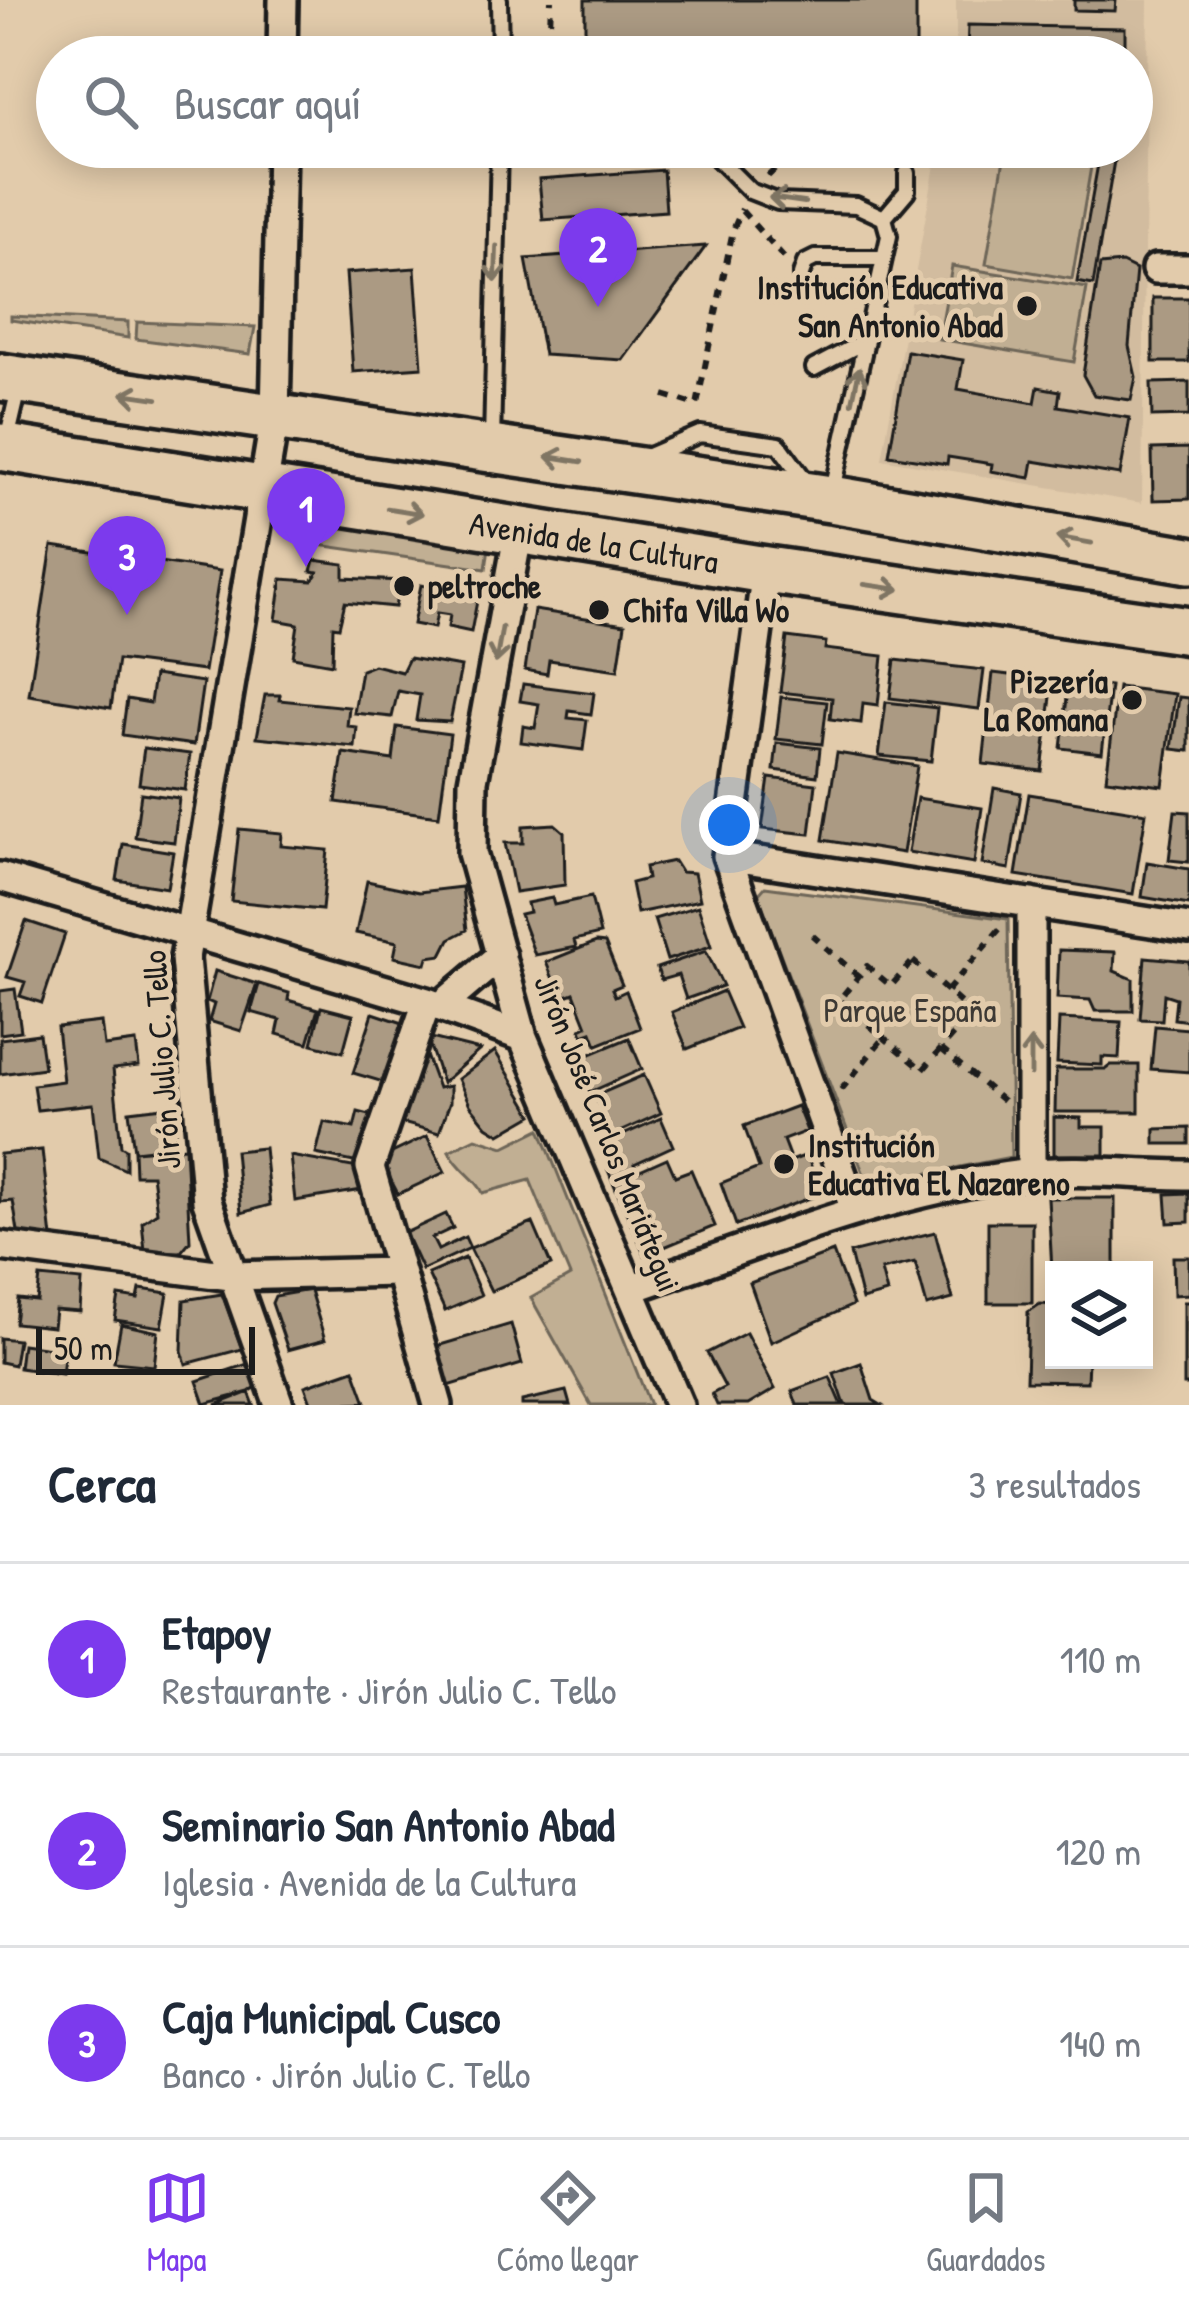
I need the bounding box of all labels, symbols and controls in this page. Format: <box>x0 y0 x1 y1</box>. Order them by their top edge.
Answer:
search box <box>36 36 1153 168</box>
icon: search <box>78 69 144 135</box>
text: Buscar aquí <box>174 72 361 133</box>
one-way arrow <box>768 188 807 211</box>
pin: 2 <box>559 208 637 307</box>
one-way arrow <box>484 244 507 283</box>
place label: Institución Educativa San Antonio Abad <box>757 265 1003 347</box>
marker: Institución Educativa San Antonio Abad <box>1014 293 1040 319</box>
one-way arrow <box>845 367 868 405</box>
one-way arrow <box>121 385 160 407</box>
one-way arrow <box>545 447 584 470</box>
pin: 1 <box>267 468 345 567</box>
one-way arrow <box>385 501 424 524</box>
street label: Avenida de la Cultura <box>466 501 722 583</box>
pin: 3 <box>88 516 166 615</box>
one-way arrow <box>1055 528 1094 551</box>
place label: peltroche <box>428 564 542 610</box>
marker: peltroche <box>391 573 417 599</box>
one-way arrow <box>862 576 901 599</box>
place label: Chifa Villa Wo <box>623 588 790 632</box>
marker: Chifa Villa Wo <box>586 597 612 623</box>
one-way arrow <box>486 625 509 664</box>
place label: Pizzería La Romana <box>984 659 1108 741</box>
marker: Pizzería La Romana <box>1119 687 1145 713</box>
your location <box>699 795 759 855</box>
street label: Jirón Julio C. Tello <box>131 949 191 1171</box>
street label: Jirón José Carlos Mariátegui <box>523 968 692 1299</box>
park label: Parque España <box>824 988 997 1033</box>
one-way arrow <box>1020 1038 1042 1077</box>
place label: Institución Educativa El Nazareno <box>808 1123 1070 1205</box>
marker: Institución Educativa El Nazareno <box>771 1151 797 1177</box>
map controls <box>1045 1261 1153 1369</box>
button: layers <box>1045 1261 1153 1369</box>
scale bar <box>36 1321 255 1374</box>
text: 50 m <box>54 1326 113 1370</box>
text: Cerca <box>48 1449 156 1518</box>
text: 3 resultados <box>968 1457 1141 1510</box>
text: Etapoy <box>162 1602 271 1663</box>
text: 1 <box>80 1632 94 1685</box>
text: 110 m <box>1060 1632 1141 1685</box>
text: Restaurante · Jirón Julio C. Tello <box>162 1663 616 1716</box>
text: Seminario San Antonio Abad <box>162 1794 615 1855</box>
text: 2 <box>78 1824 96 1877</box>
text: 120 m <box>1056 1824 1141 1877</box>
text: Iglesia · Avenida de la Cultura <box>162 1855 576 1908</box>
text: Caja Municipal Cusco <box>162 1986 500 2047</box>
text: 3 <box>78 2016 96 2069</box>
text: 140 m <box>1059 2016 1141 2069</box>
text: Banco · Jirón Julio C. Tello <box>162 2047 531 2100</box>
tab: Mapa <box>144 2165 210 2281</box>
tab: Cómo llegar <box>497 2165 639 2281</box>
tab: Guardados <box>926 2165 1045 2281</box>

